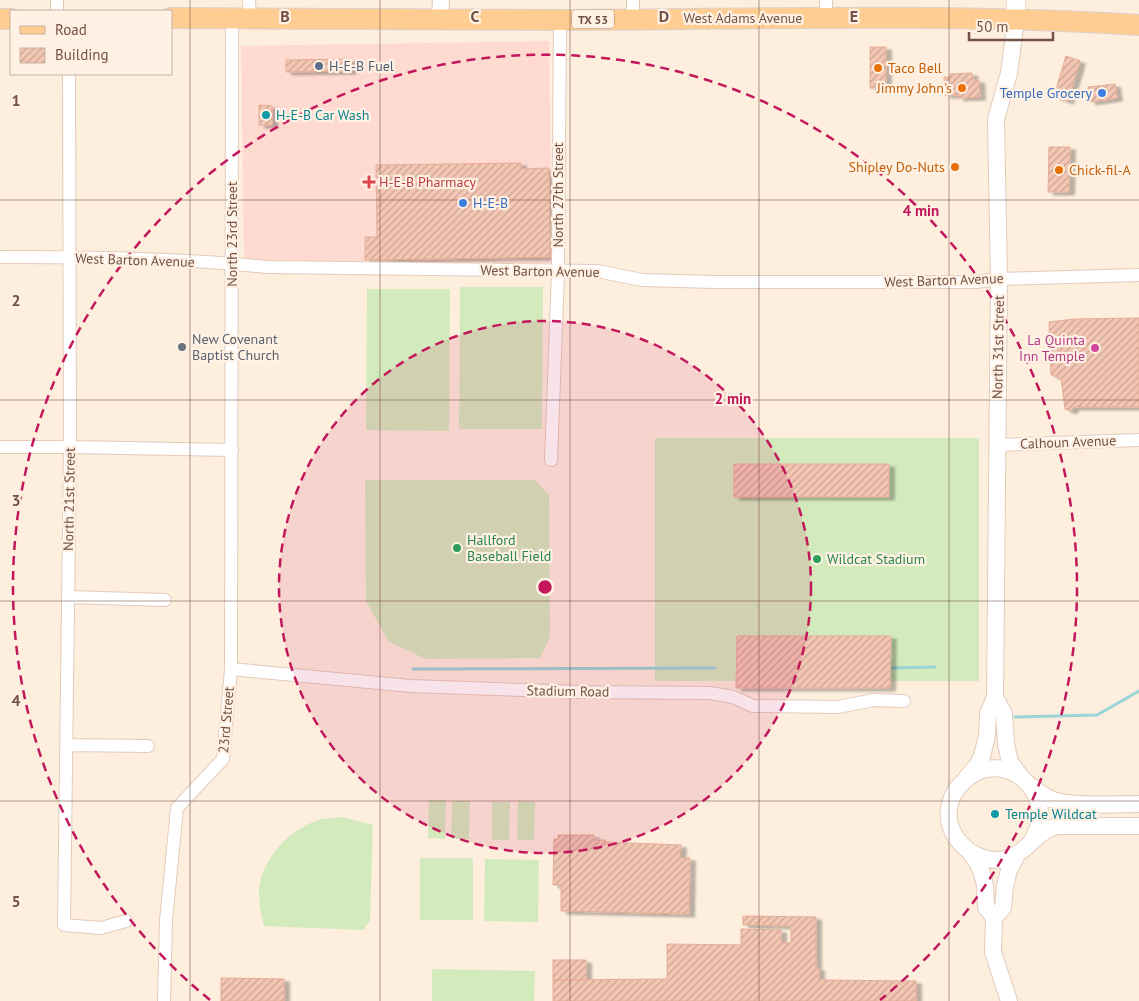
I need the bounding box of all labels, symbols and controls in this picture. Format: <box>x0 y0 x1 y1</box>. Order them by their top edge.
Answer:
text: B <box>280 6 290 26</box>
text: C <box>471 6 480 26</box>
text: D <box>659 6 669 26</box>
text: E <box>850 6 858 26</box>
street label: West Adams Avenue <box>684 9 803 27</box>
legend <box>10 10 172 75</box>
road number: TX 53 <box>572 10 614 28</box>
scale bar <box>969 10 1053 42</box>
text: 50 m <box>976 17 1009 36</box>
text: Road <box>55 20 87 39</box>
text: Building <box>55 45 109 64</box>
place label: H-E-B Fuel <box>329 57 394 75</box>
place label: Taco Bell <box>888 59 942 77</box>
marker: H-E-B Fuel <box>313 60 325 72</box>
marker: Taco Bell <box>872 62 884 74</box>
place label: Jimmy John's <box>876 79 952 97</box>
marker: Jimmy John's <box>956 82 968 94</box>
place label: Temple Grocery <box>1000 84 1092 102</box>
marker: Temple Grocery <box>1096 87 1108 99</box>
text: 1 <box>11 90 21 110</box>
place label: H-E-B Car Wash <box>276 106 369 124</box>
marker: H-E-B Car Wash <box>260 109 272 121</box>
street label: North 27th Street <box>549 142 567 248</box>
place label: Shipley Do-Nuts <box>849 158 945 176</box>
marker: Shipley Do-Nuts <box>949 161 961 173</box>
place label: Chick-fil-A <box>1069 161 1132 179</box>
marker: Chick-fil-A <box>1053 164 1065 176</box>
place label: H-E-B Pharmacy <box>379 173 477 191</box>
marker: H-E-B Pharmacy <box>363 176 375 188</box>
street label: North 23rd Street <box>223 181 241 287</box>
place label: H-E-B <box>473 194 508 212</box>
marker: H-E-B <box>457 197 469 209</box>
text: 4 min <box>903 201 939 220</box>
street label: West Barton Avenue <box>75 249 195 271</box>
street label: West Barton Avenue <box>480 261 600 281</box>
street label: West Barton Avenue <box>884 269 1004 291</box>
text: 2 <box>11 290 21 310</box>
street label: North 31st Street <box>988 295 1008 399</box>
place label: New Covenant Baptist Church <box>192 330 280 364</box>
place label: La Quinta Inn Temple <box>1019 331 1085 365</box>
marker: New Covenant Baptist Church <box>176 341 188 353</box>
marker: La Quinta Inn Temple <box>1089 342 1101 354</box>
text: 2 min <box>715 389 751 408</box>
street label: Calhoun Avenue <box>1020 431 1116 453</box>
street label: North 21st Street <box>59 447 79 551</box>
text: 3 <box>11 490 21 510</box>
place label: Hallford Baseball Field <box>467 531 551 565</box>
marker: Hallford Baseball Field <box>451 542 463 554</box>
place label: Wildcat Stadium <box>827 550 925 568</box>
marker: Wildcat Stadium <box>811 553 823 565</box>
centre of rings <box>536 578 554 596</box>
street label: Stadium Road <box>526 681 610 701</box>
street label: 23rd Street <box>214 686 238 754</box>
text: 4 <box>11 690 21 710</box>
place label: Temple Wildcat <box>1005 805 1097 823</box>
marker: Temple Wildcat <box>989 808 1001 820</box>
text: 5 <box>11 891 21 911</box>

